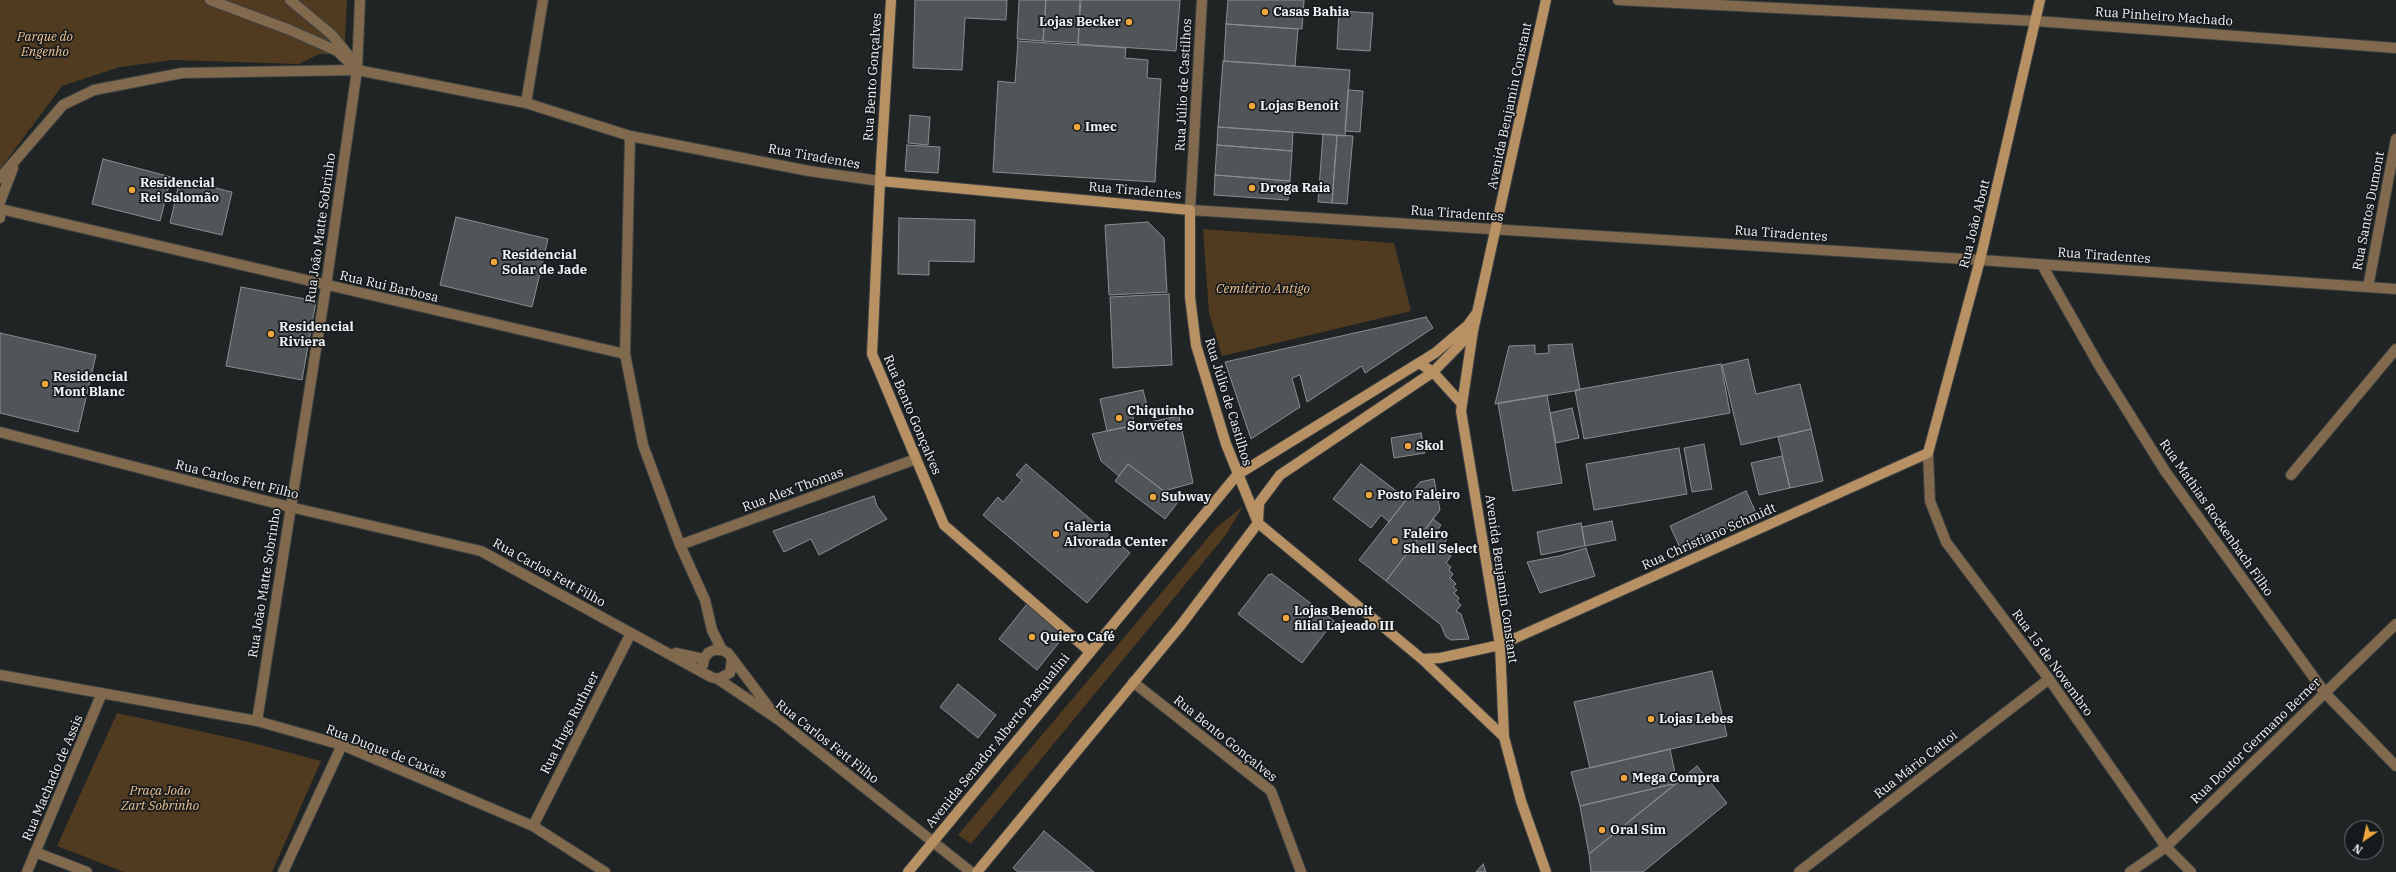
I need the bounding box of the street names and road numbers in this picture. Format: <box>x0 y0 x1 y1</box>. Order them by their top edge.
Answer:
street label: Rua Pinheiro Machado <box>2095 4 2233 30</box>
street label: Rua Bento Gonçalves <box>861 12 885 142</box>
street label: Rua Júlio de Castilhos <box>1173 18 1195 152</box>
street label: Avenida Benjamin Constant <box>1485 21 1535 191</box>
street label: Rua Tiradentes <box>767 141 861 173</box>
street label: Rua Santos Dumont <box>2350 150 2388 272</box>
street label: Rua João Matte Sobrinho <box>303 152 339 304</box>
street label: Rua João Abott <box>1956 178 1994 270</box>
street label: Rua Tiradentes <box>1088 179 1182 203</box>
street label: Rua Tiradentes <box>1410 203 1504 225</box>
street label: Rua Tiradentes <box>1734 223 1828 245</box>
street label: Rua Tiradentes <box>2057 245 2151 267</box>
street label: Rua Rui Barbosa <box>338 268 440 306</box>
street label: Rua Júlio de Castilhos <box>1201 336 1255 468</box>
street label: Rua Bento Gonçalves <box>880 353 944 477</box>
street label: Rua Mathias Rockenbach Filho <box>2156 437 2276 599</box>
street label: Rua Carlos Fett Filho <box>174 457 300 503</box>
street label: Rua Alex Thomas <box>740 464 846 516</box>
street label: Avenida Benjamin Constant <box>1481 494 1521 664</box>
street label: Rua Christiano Schmidt <box>1639 500 1779 574</box>
street label: Rua João Matte Sobrinho <box>245 507 285 659</box>
street label: Rua Carlos Fett Filho <box>490 536 608 610</box>
street label: Rua 15 de Novembro <box>2008 607 2096 719</box>
street label: Avenida Senador Alberto Pasqualini <box>923 651 1073 831</box>
street label: Rua Hugo Ruthner <box>537 669 603 777</box>
street label: Rua Doutor Germano Berner <box>2188 675 2324 807</box>
street label: Rua Bento Gonçalves <box>1170 692 1280 786</box>
street label: Rua Carlos Fett Filho <box>772 697 882 787</box>
street label: Rua Machado de Assis <box>19 713 87 843</box>
street label: Rua Duque de Caxias <box>323 722 449 782</box>
street label: Rua Mário Cattoi <box>1871 728 1961 802</box>

